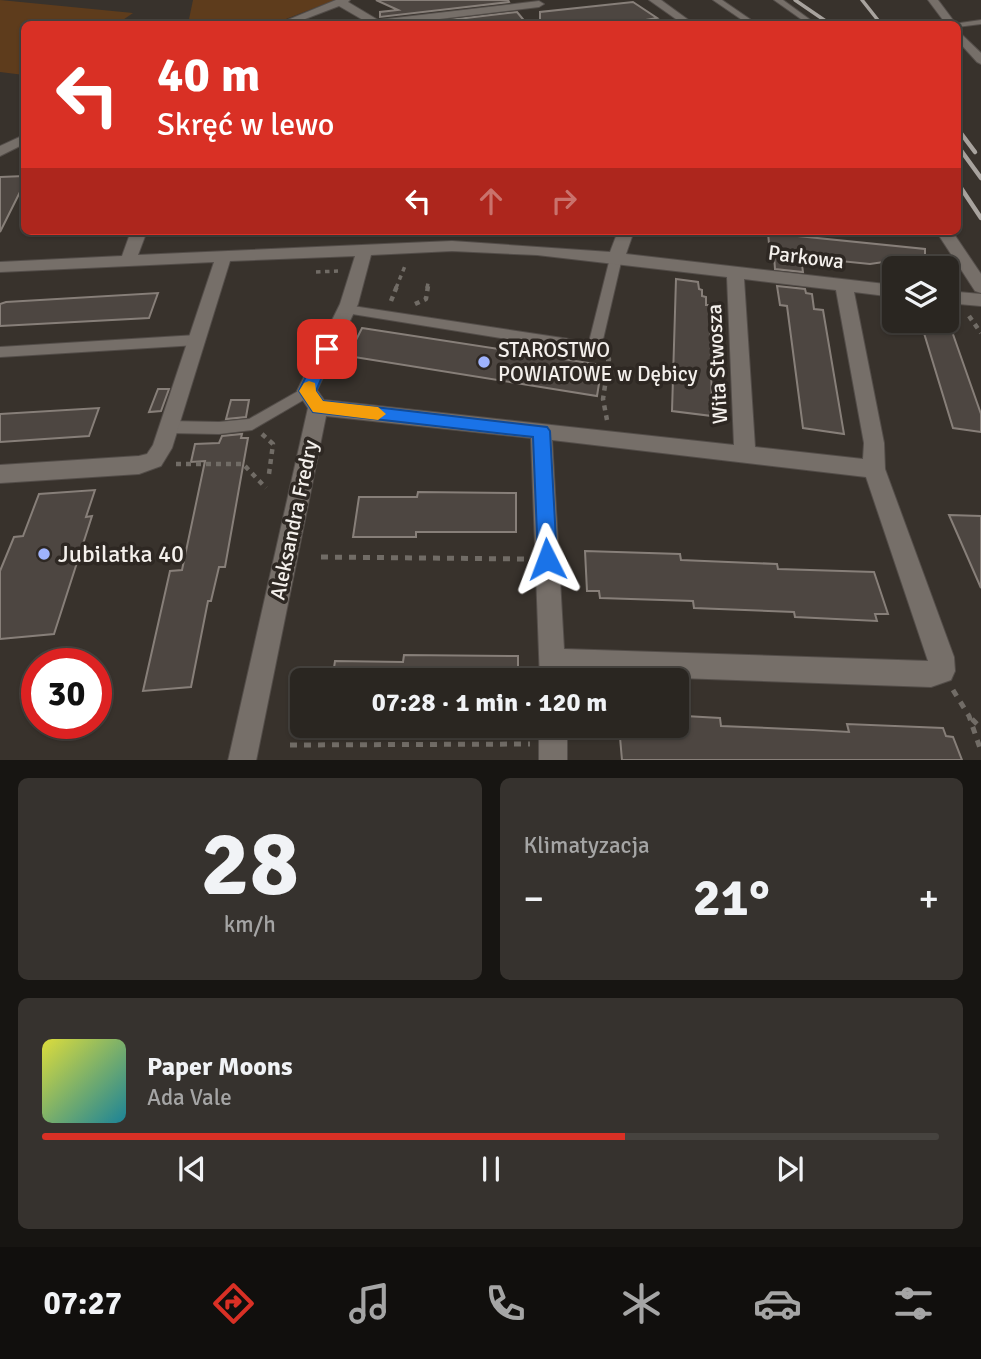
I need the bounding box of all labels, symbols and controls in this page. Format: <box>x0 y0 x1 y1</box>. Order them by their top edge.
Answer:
text: 40 m <box>157 45 260 105</box>
icon: left <box>42 49 133 140</box>
text: Skręć w lewo <box>157 105 334 144</box>
icon: left <box>399 182 437 220</box>
icon: ahead <box>472 182 510 220</box>
icon: right <box>545 182 583 220</box>
street label: Parkowa <box>767 239 845 275</box>
map controls <box>882 256 959 333</box>
button: layers <box>882 256 959 333</box>
street label: Wita Stwosza <box>701 303 733 425</box>
pin <box>297 319 357 379</box>
icon: arrive <box>308 330 346 368</box>
place label: STAROSTWO POWIATOWE w Dębicy <box>498 337 698 387</box>
marker: STAROSTWO POWIATOWE w Dębicy <box>476 354 492 370</box>
street label: Aleksandra Fredry <box>264 438 324 602</box>
position arrow <box>510 522 584 596</box>
place label: Jubilatka 40 <box>58 539 184 569</box>
marker: Jubilatka 40 <box>36 546 52 562</box>
speed limit sign: 30 <box>21 648 112 739</box>
text: 07:28 · 1 min · 120 m <box>372 687 607 719</box>
text: 28 <box>201 808 299 921</box>
text: Klimatyzacja <box>524 831 650 860</box>
text: 21° <box>693 866 770 930</box>
text: − <box>524 875 544 922</box>
text: + <box>918 875 939 922</box>
text: km/h <box>224 910 276 939</box>
text: Paper Moons <box>147 1051 293 1083</box>
text: Ada Vale <box>147 1083 232 1112</box>
icon: previous <box>173 1150 211 1188</box>
icon: pause <box>472 1150 510 1188</box>
icon: next <box>771 1150 809 1188</box>
icon: directions <box>209 1279 258 1328</box>
icon: music <box>345 1279 394 1328</box>
icon: phone <box>481 1279 530 1328</box>
icon: climate <box>617 1279 666 1328</box>
icon: car <box>753 1279 802 1328</box>
icon: filters <box>889 1279 938 1328</box>
text: 07:27 <box>43 1284 122 1323</box>

